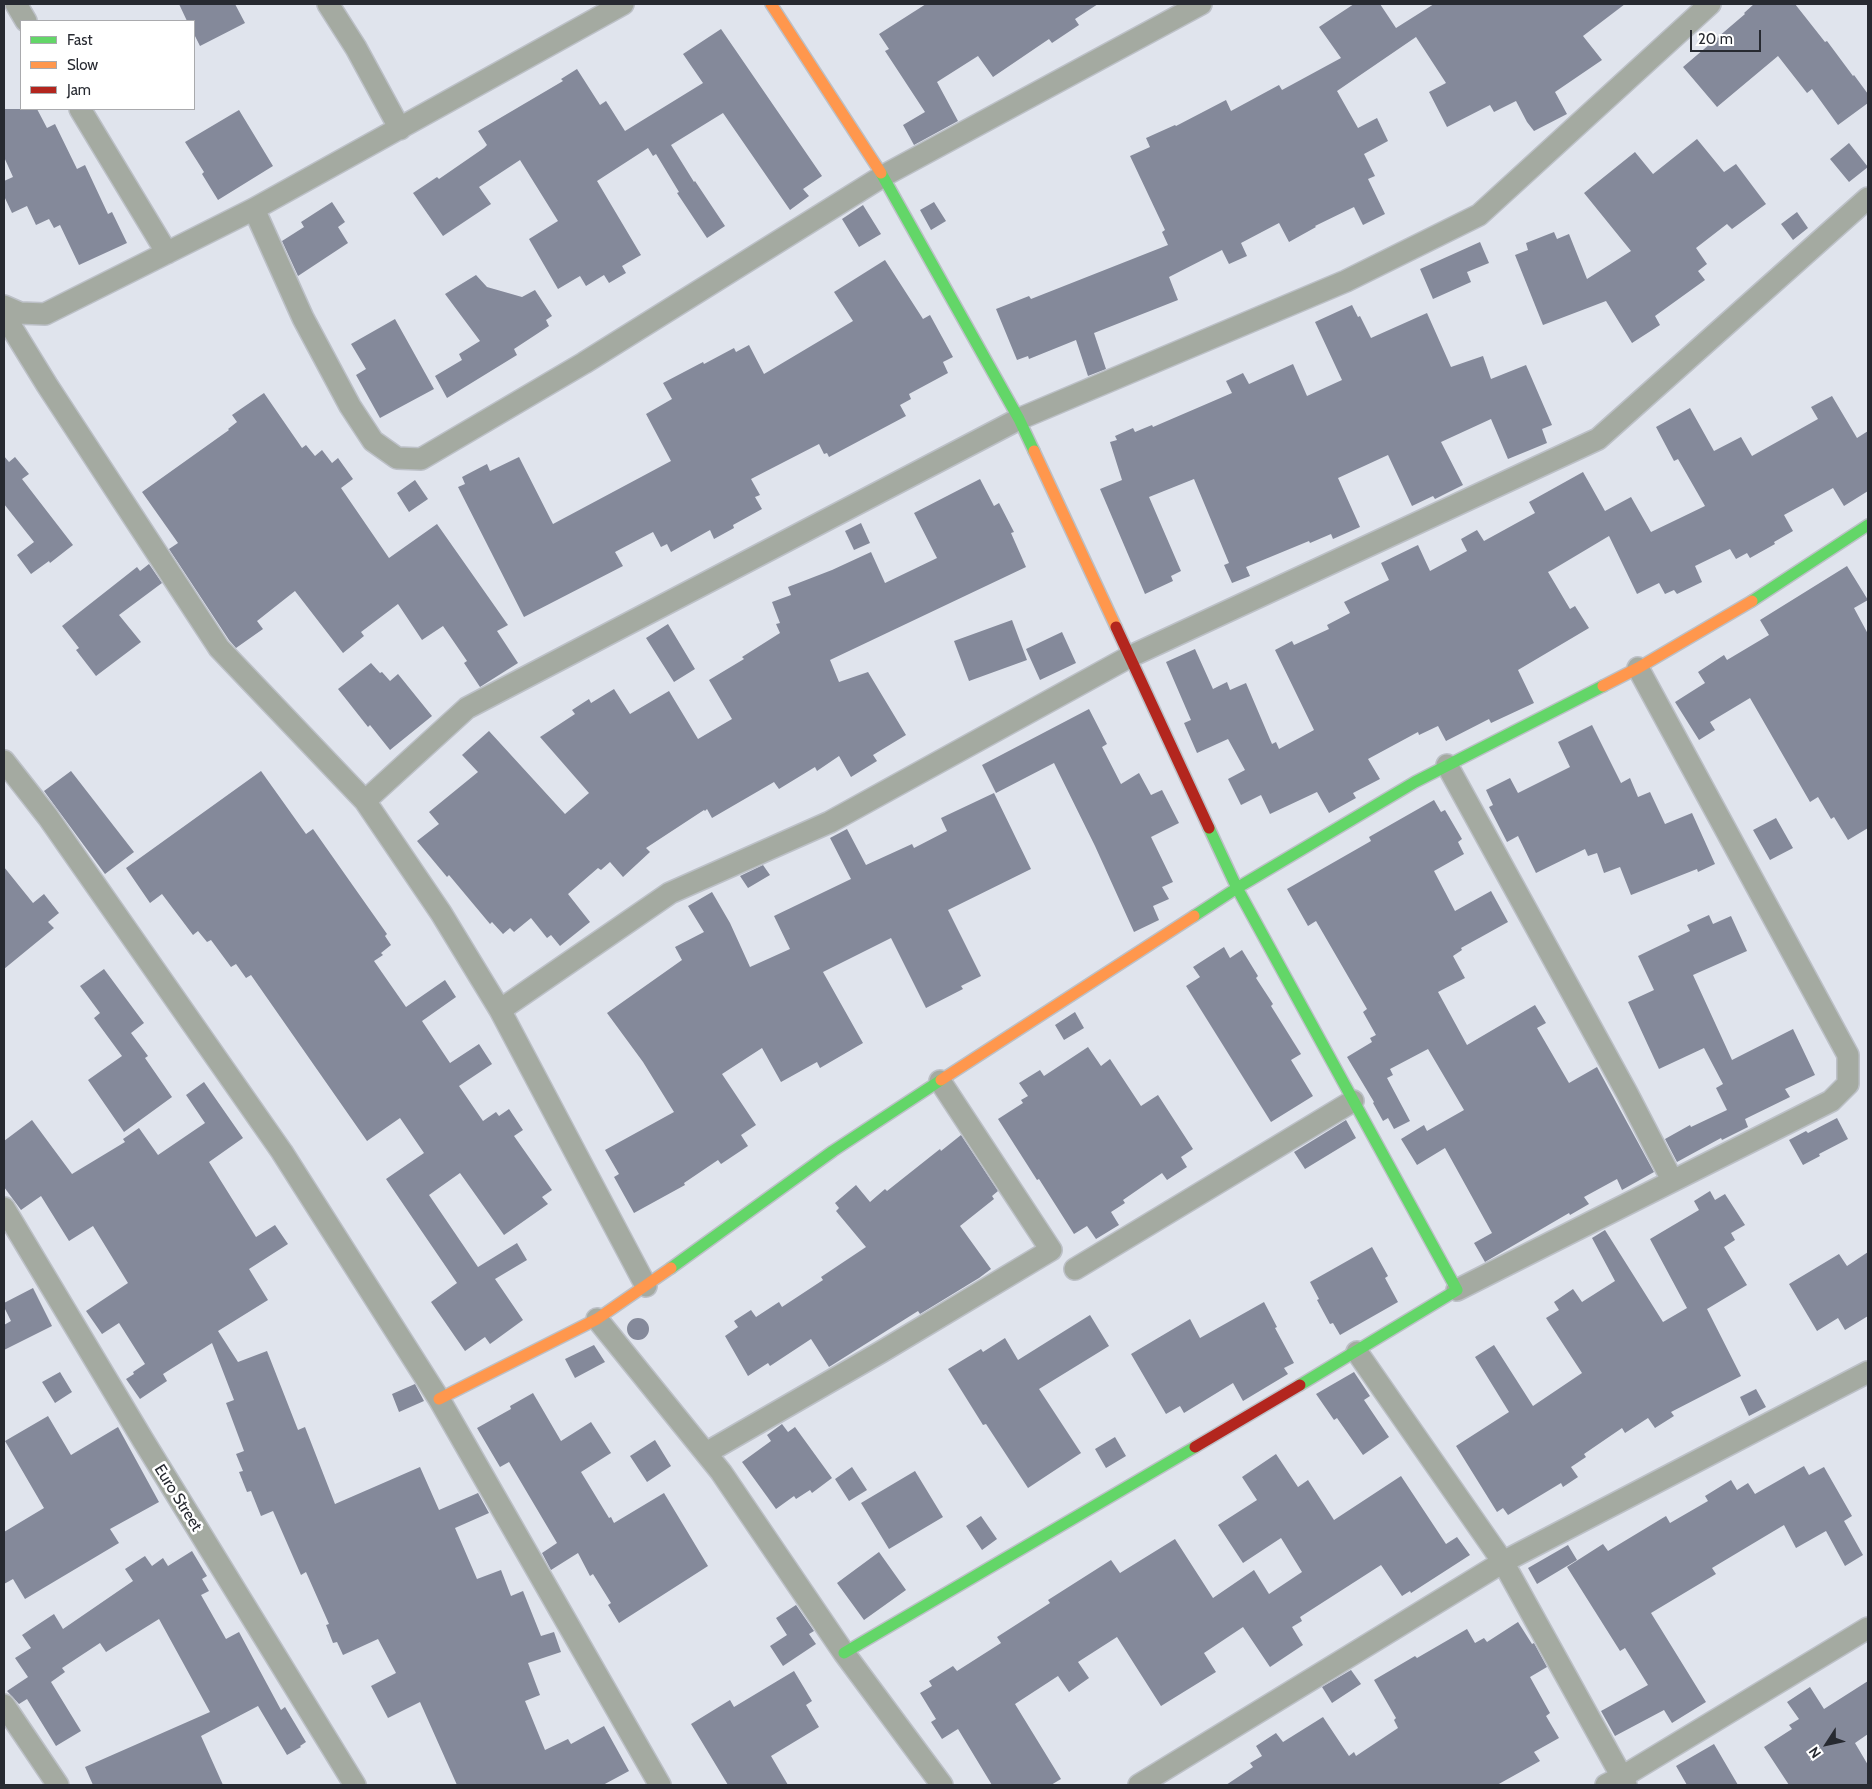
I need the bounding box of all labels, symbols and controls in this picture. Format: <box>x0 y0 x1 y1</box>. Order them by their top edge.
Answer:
legend <box>20 20 195 110</box>
scale bar <box>1692 20 1763 52</box>
text: 20 m <box>1698 30 1733 48</box>
text: Fast <box>67 31 92 49</box>
text: Slow <box>67 56 98 74</box>
text: Jam <box>67 81 91 99</box>
street label: Euro Street <box>150 1461 206 1535</box>
north arrow <box>1802 1719 1852 1769</box>
text: N <box>1804 1743 1825 1762</box>

